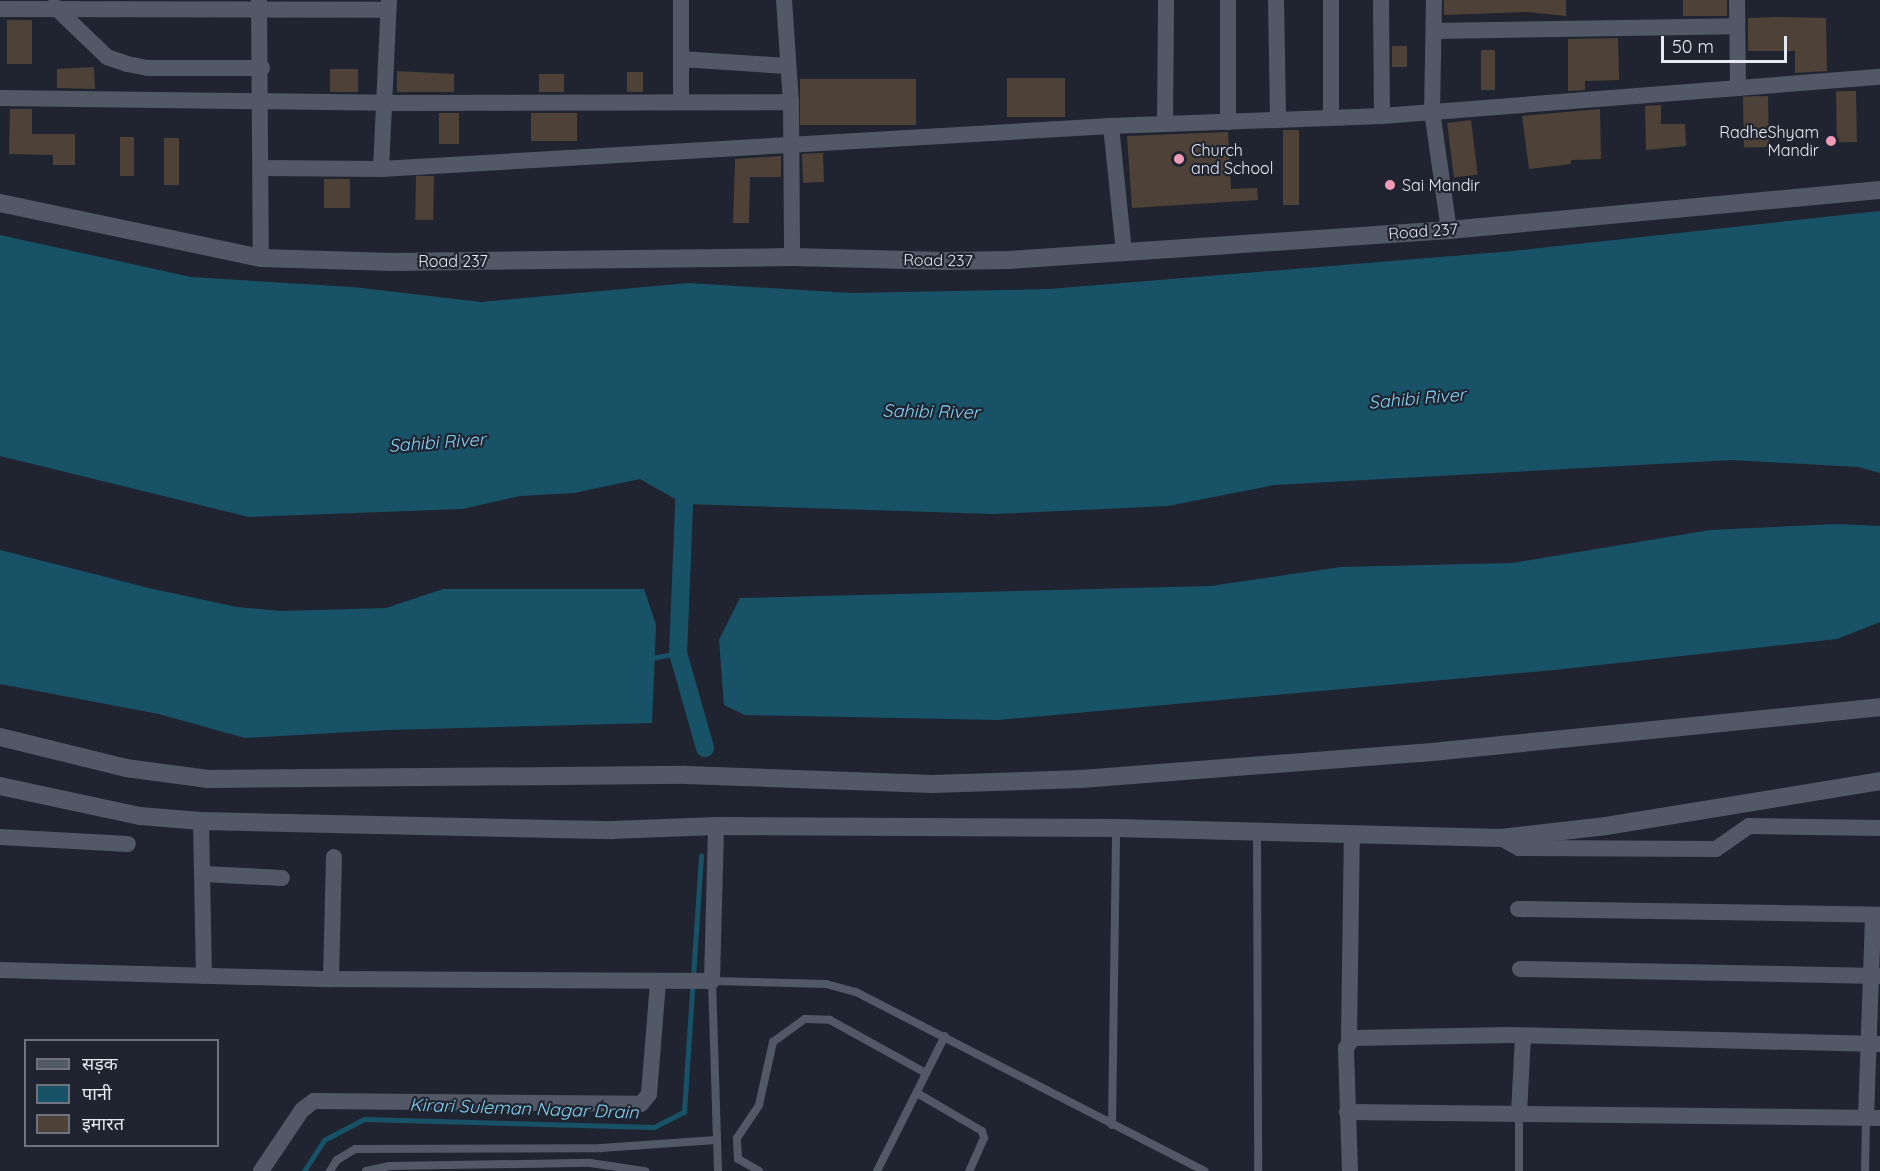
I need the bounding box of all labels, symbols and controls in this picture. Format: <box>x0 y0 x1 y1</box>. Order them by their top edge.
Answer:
scale bar <box>1664 24 1790 62</box>
text: 50 m <box>1672 35 1714 58</box>
place label: RadheShyam Mandir <box>1719 122 1819 160</box>
marker: RadheShyam Mandir <box>1824 134 1838 148</box>
place label: Church and School <box>1191 140 1273 178</box>
marker: Church and School <box>1172 152 1186 166</box>
place label: Sai Mandir <box>1402 175 1480 195</box>
marker: Sai Mandir <box>1383 178 1397 192</box>
street label: Road 237 <box>1388 219 1458 243</box>
street label: Road 237 <box>903 250 973 270</box>
street label: Road 237 <box>418 251 488 271</box>
water label: Sahibi River <box>1368 384 1466 414</box>
water label: Sahibi River <box>882 400 980 424</box>
water label: Sahibi River <box>388 429 486 457</box>
legend <box>24 1039 219 1147</box>
text: सड़क <box>82 1052 118 1075</box>
text: पानी <box>82 1082 112 1105</box>
water label: Kirari Suleman Nagar Drain <box>409 1094 639 1124</box>
text: इमारत <box>82 1112 124 1135</box>

